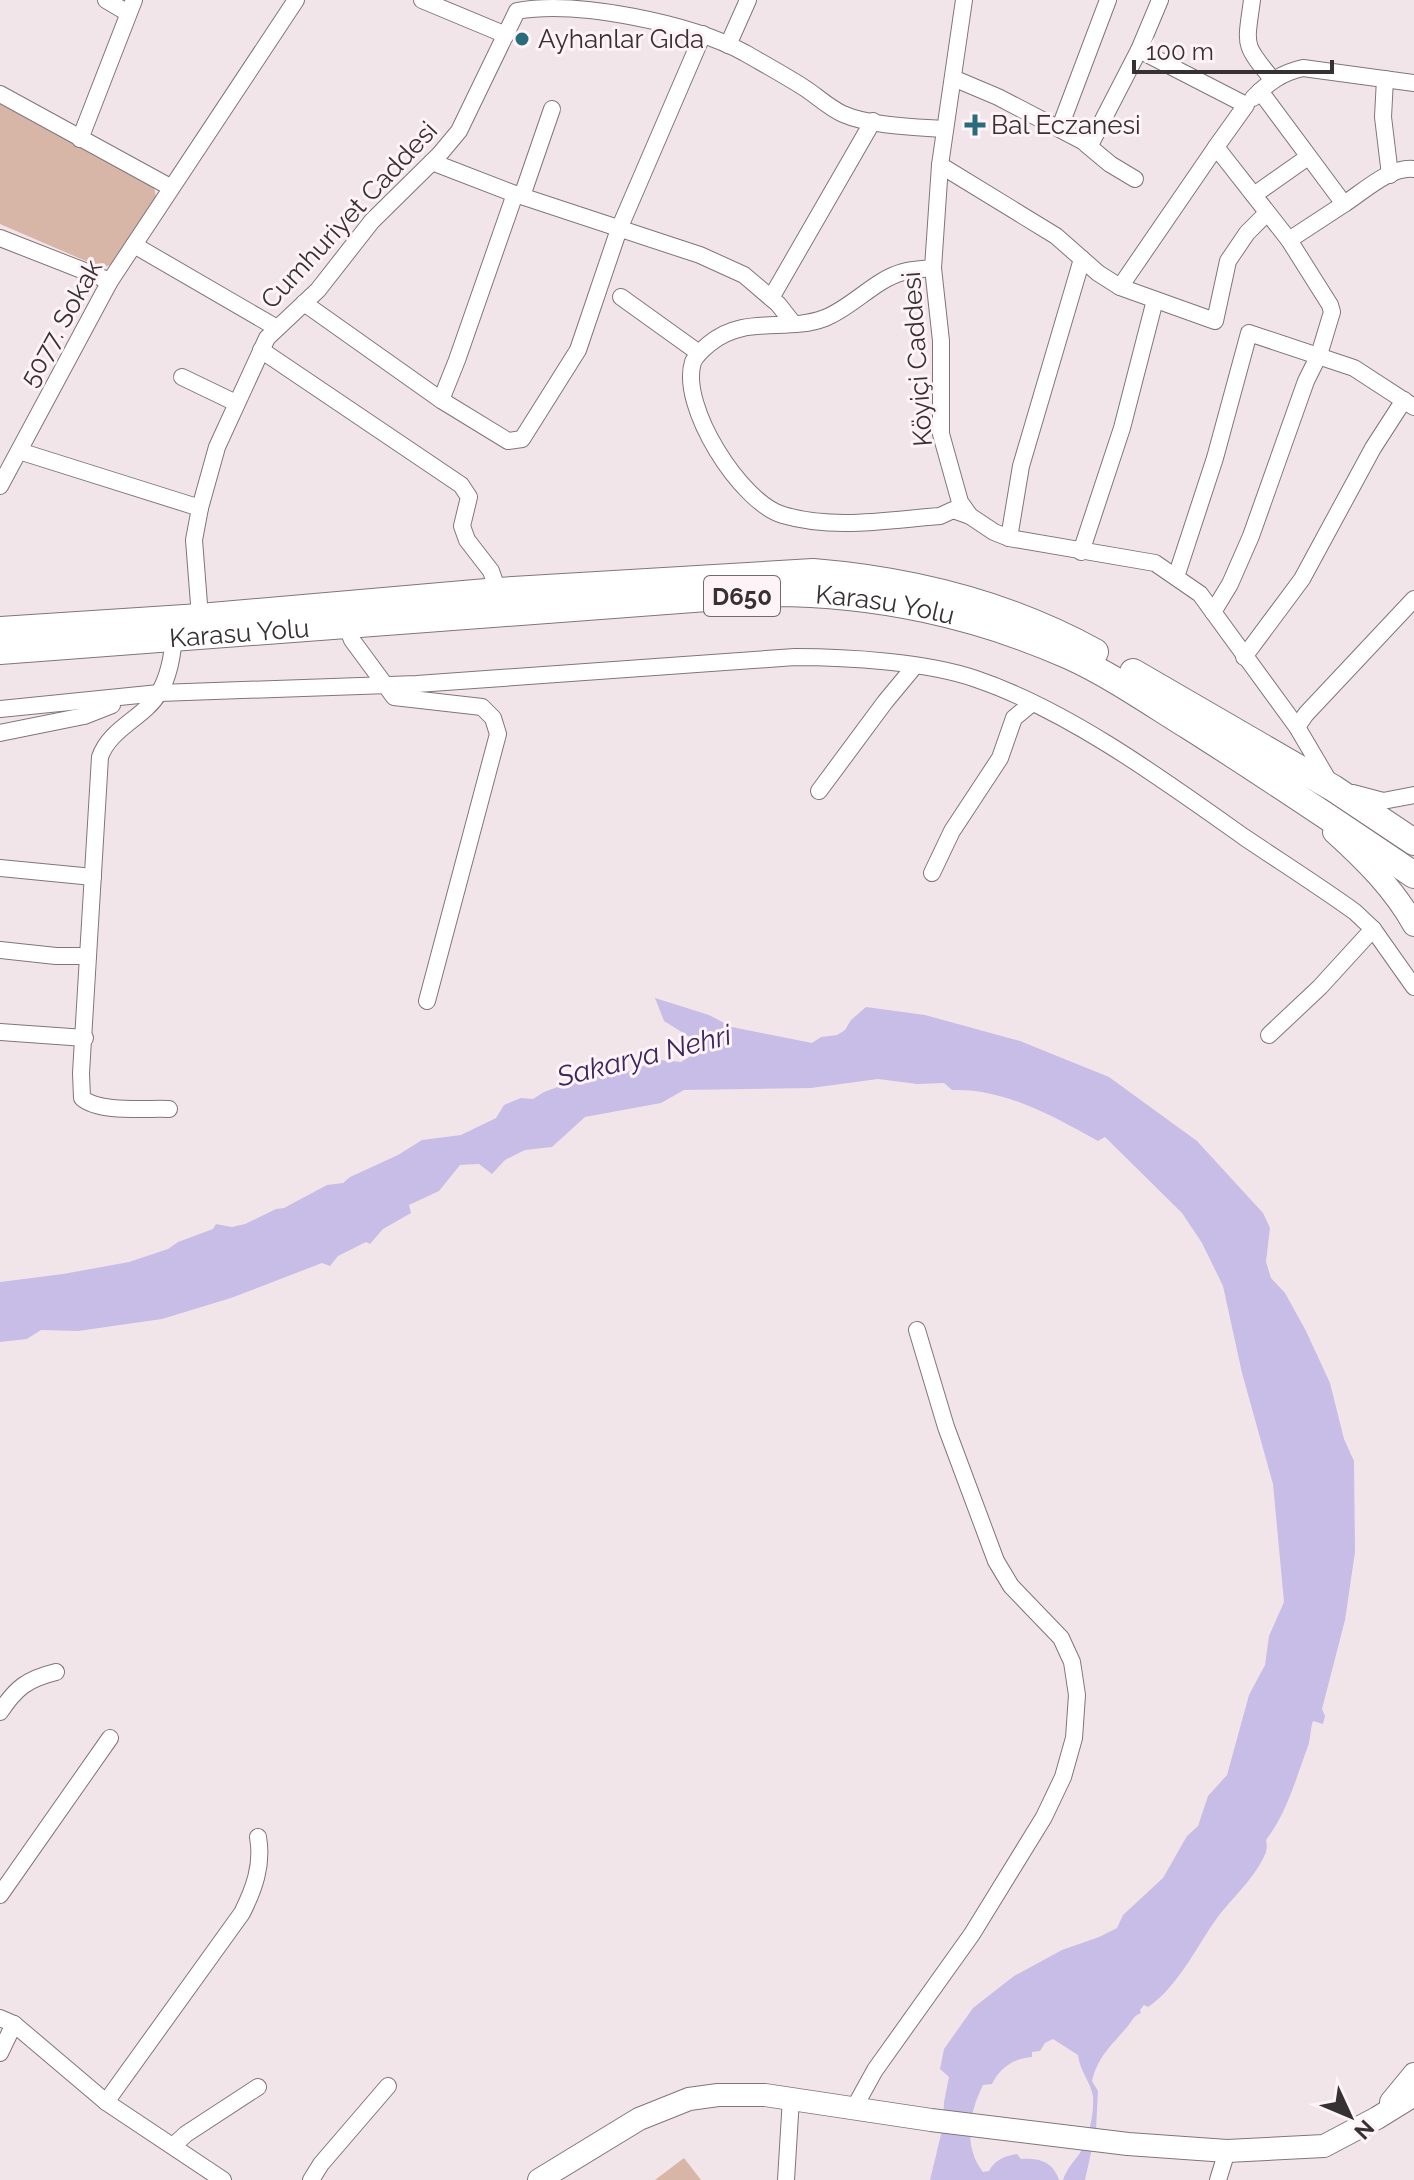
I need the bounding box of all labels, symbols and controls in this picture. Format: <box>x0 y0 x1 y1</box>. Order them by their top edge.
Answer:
place label: Ayhanlar Gıda <box>538 24 704 54</box>
scale bar <box>1134 24 1332 74</box>
marker: Ayhanlar Gıda <box>513 30 531 48</box>
text: 100 m <box>1146 37 1214 66</box>
place label: Bal Eczanesi <box>991 110 1141 140</box>
street label: Cumhuriyet Caddesi <box>255 115 443 315</box>
marker: Bal Eczanesi <box>966 116 984 134</box>
street label: 5077. Sokak <box>14 254 108 392</box>
street label: Köyiçi Caddesi <box>896 271 938 447</box>
road number: D650 <box>704 576 780 616</box>
street label: Karasu Yolu <box>815 579 958 631</box>
street label: Karasu Yolu <box>168 613 310 653</box>
water label: Sakarya Nehri <box>553 1018 735 1094</box>
north arrow <box>1310 2076 1390 2156</box>
text: N <box>1349 2115 1380 2145</box>

